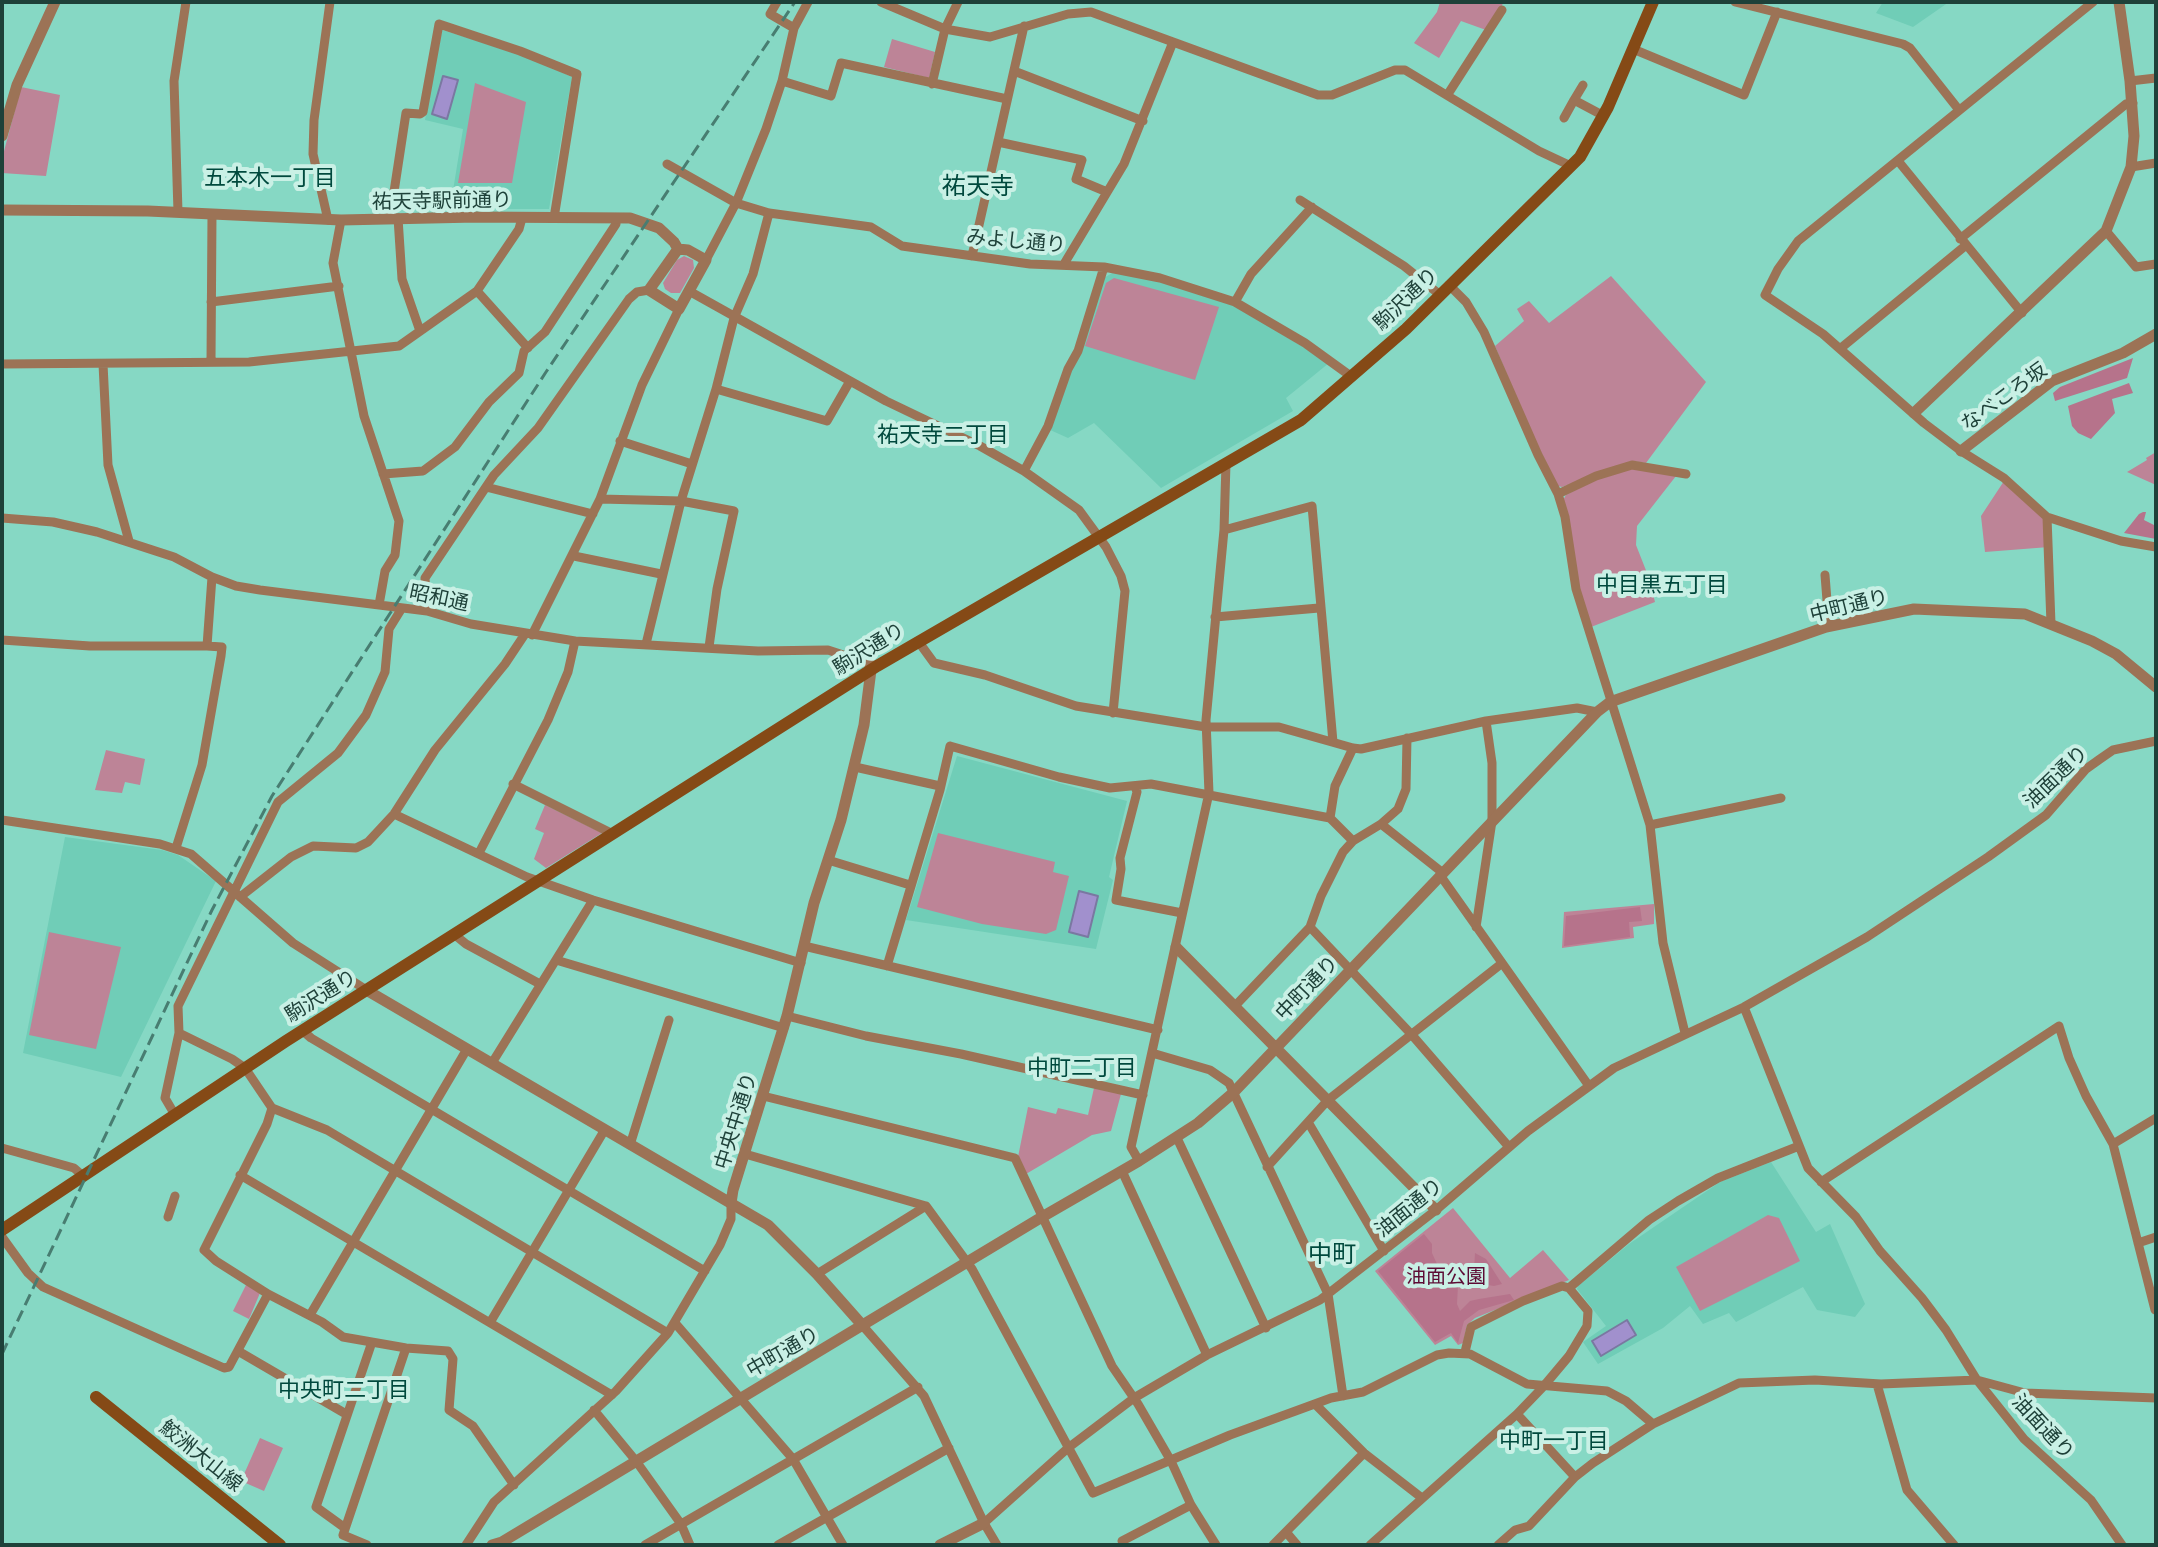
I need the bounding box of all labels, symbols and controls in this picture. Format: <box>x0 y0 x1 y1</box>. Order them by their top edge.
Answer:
district label: 五本木一丁目 <box>204 165 336 191</box>
district label: 祐天寺 <box>942 172 1014 200</box>
street label: 祐天寺駅前通り <box>372 188 512 214</box>
street label: みよし通り <box>965 225 1067 257</box>
street label: 駒沢通り <box>1369 263 1443 335</box>
street label: なべころ坂 <box>1956 358 2052 436</box>
district label: 祐天寺二丁目 <box>877 422 1009 448</box>
district label: 中目黒五丁目 <box>1596 572 1728 598</box>
street label: 昭和通 <box>407 580 471 616</box>
street label: 中町通り <box>1807 585 1891 627</box>
street label: 駒沢通り <box>829 618 909 680</box>
street label: 油面通り <box>2019 741 2093 813</box>
street label: 中町通り <box>1271 951 1343 1025</box>
street label: 駒沢通り <box>281 965 361 1027</box>
district label: 中町二丁目 <box>1027 1055 1137 1081</box>
street label: 中央中通り <box>710 1070 762 1172</box>
street label: 油面通り <box>1370 1174 1448 1242</box>
district label: 中町 <box>1308 1240 1356 1268</box>
park label: 油面公園 <box>1406 1265 1486 1289</box>
street label: 中町通り <box>742 1322 824 1382</box>
district label: 中央町二丁目 <box>278 1377 410 1403</box>
street label: 油面通り <box>2007 1390 2079 1464</box>
street label: 鮫洲大山線 <box>155 1415 247 1497</box>
district label: 中町一丁目 <box>1499 1428 1609 1454</box>

